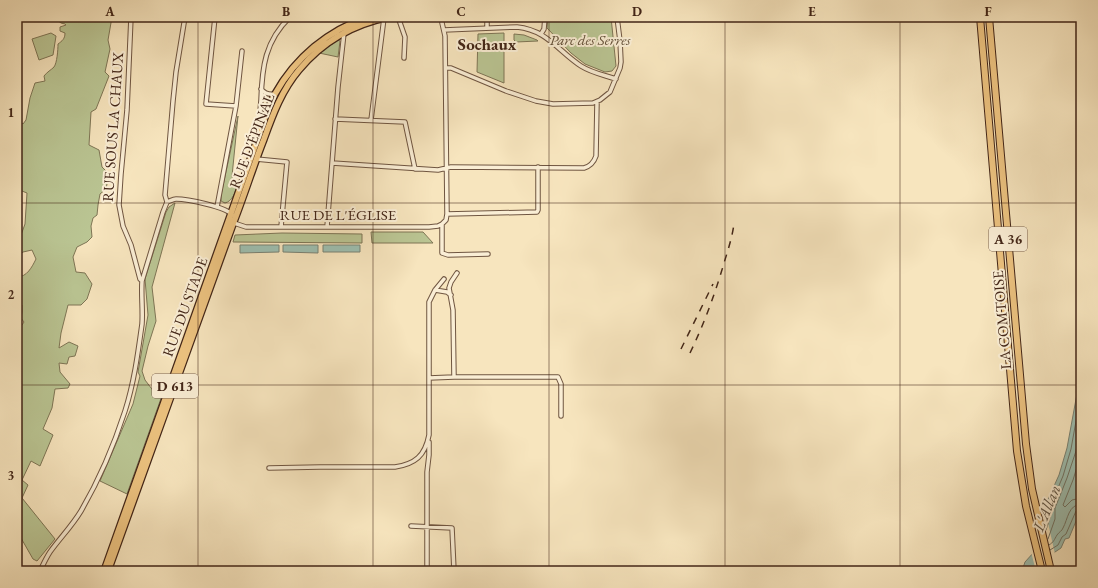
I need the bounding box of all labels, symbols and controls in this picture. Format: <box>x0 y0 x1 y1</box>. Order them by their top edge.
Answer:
text: A <box>104 3 115 20</box>
text: B <box>282 3 290 20</box>
text: C <box>456 3 466 20</box>
text: D <box>632 3 642 20</box>
text: E <box>808 3 816 20</box>
text: F <box>984 3 992 20</box>
park label: Parc des Serres <box>549 30 631 49</box>
district label: Sochaux <box>458 33 517 55</box>
street label: RUE SOUS LA CHAUX <box>98 51 127 202</box>
street label: RUE D'ÉPINAL <box>225 90 278 191</box>
text: 1 <box>8 104 15 121</box>
street label: RUE DE L'ÉGLISE <box>280 205 397 224</box>
road number: A 36 <box>989 227 1027 251</box>
street label: RUE DU STADE <box>158 254 212 359</box>
street label: LA COMTOISE <box>988 269 1015 370</box>
text: 2 <box>8 286 15 303</box>
road number: D 613 <box>152 374 198 398</box>
text: 3 <box>8 467 15 484</box>
water label: L'Allan <box>1027 482 1065 535</box>

